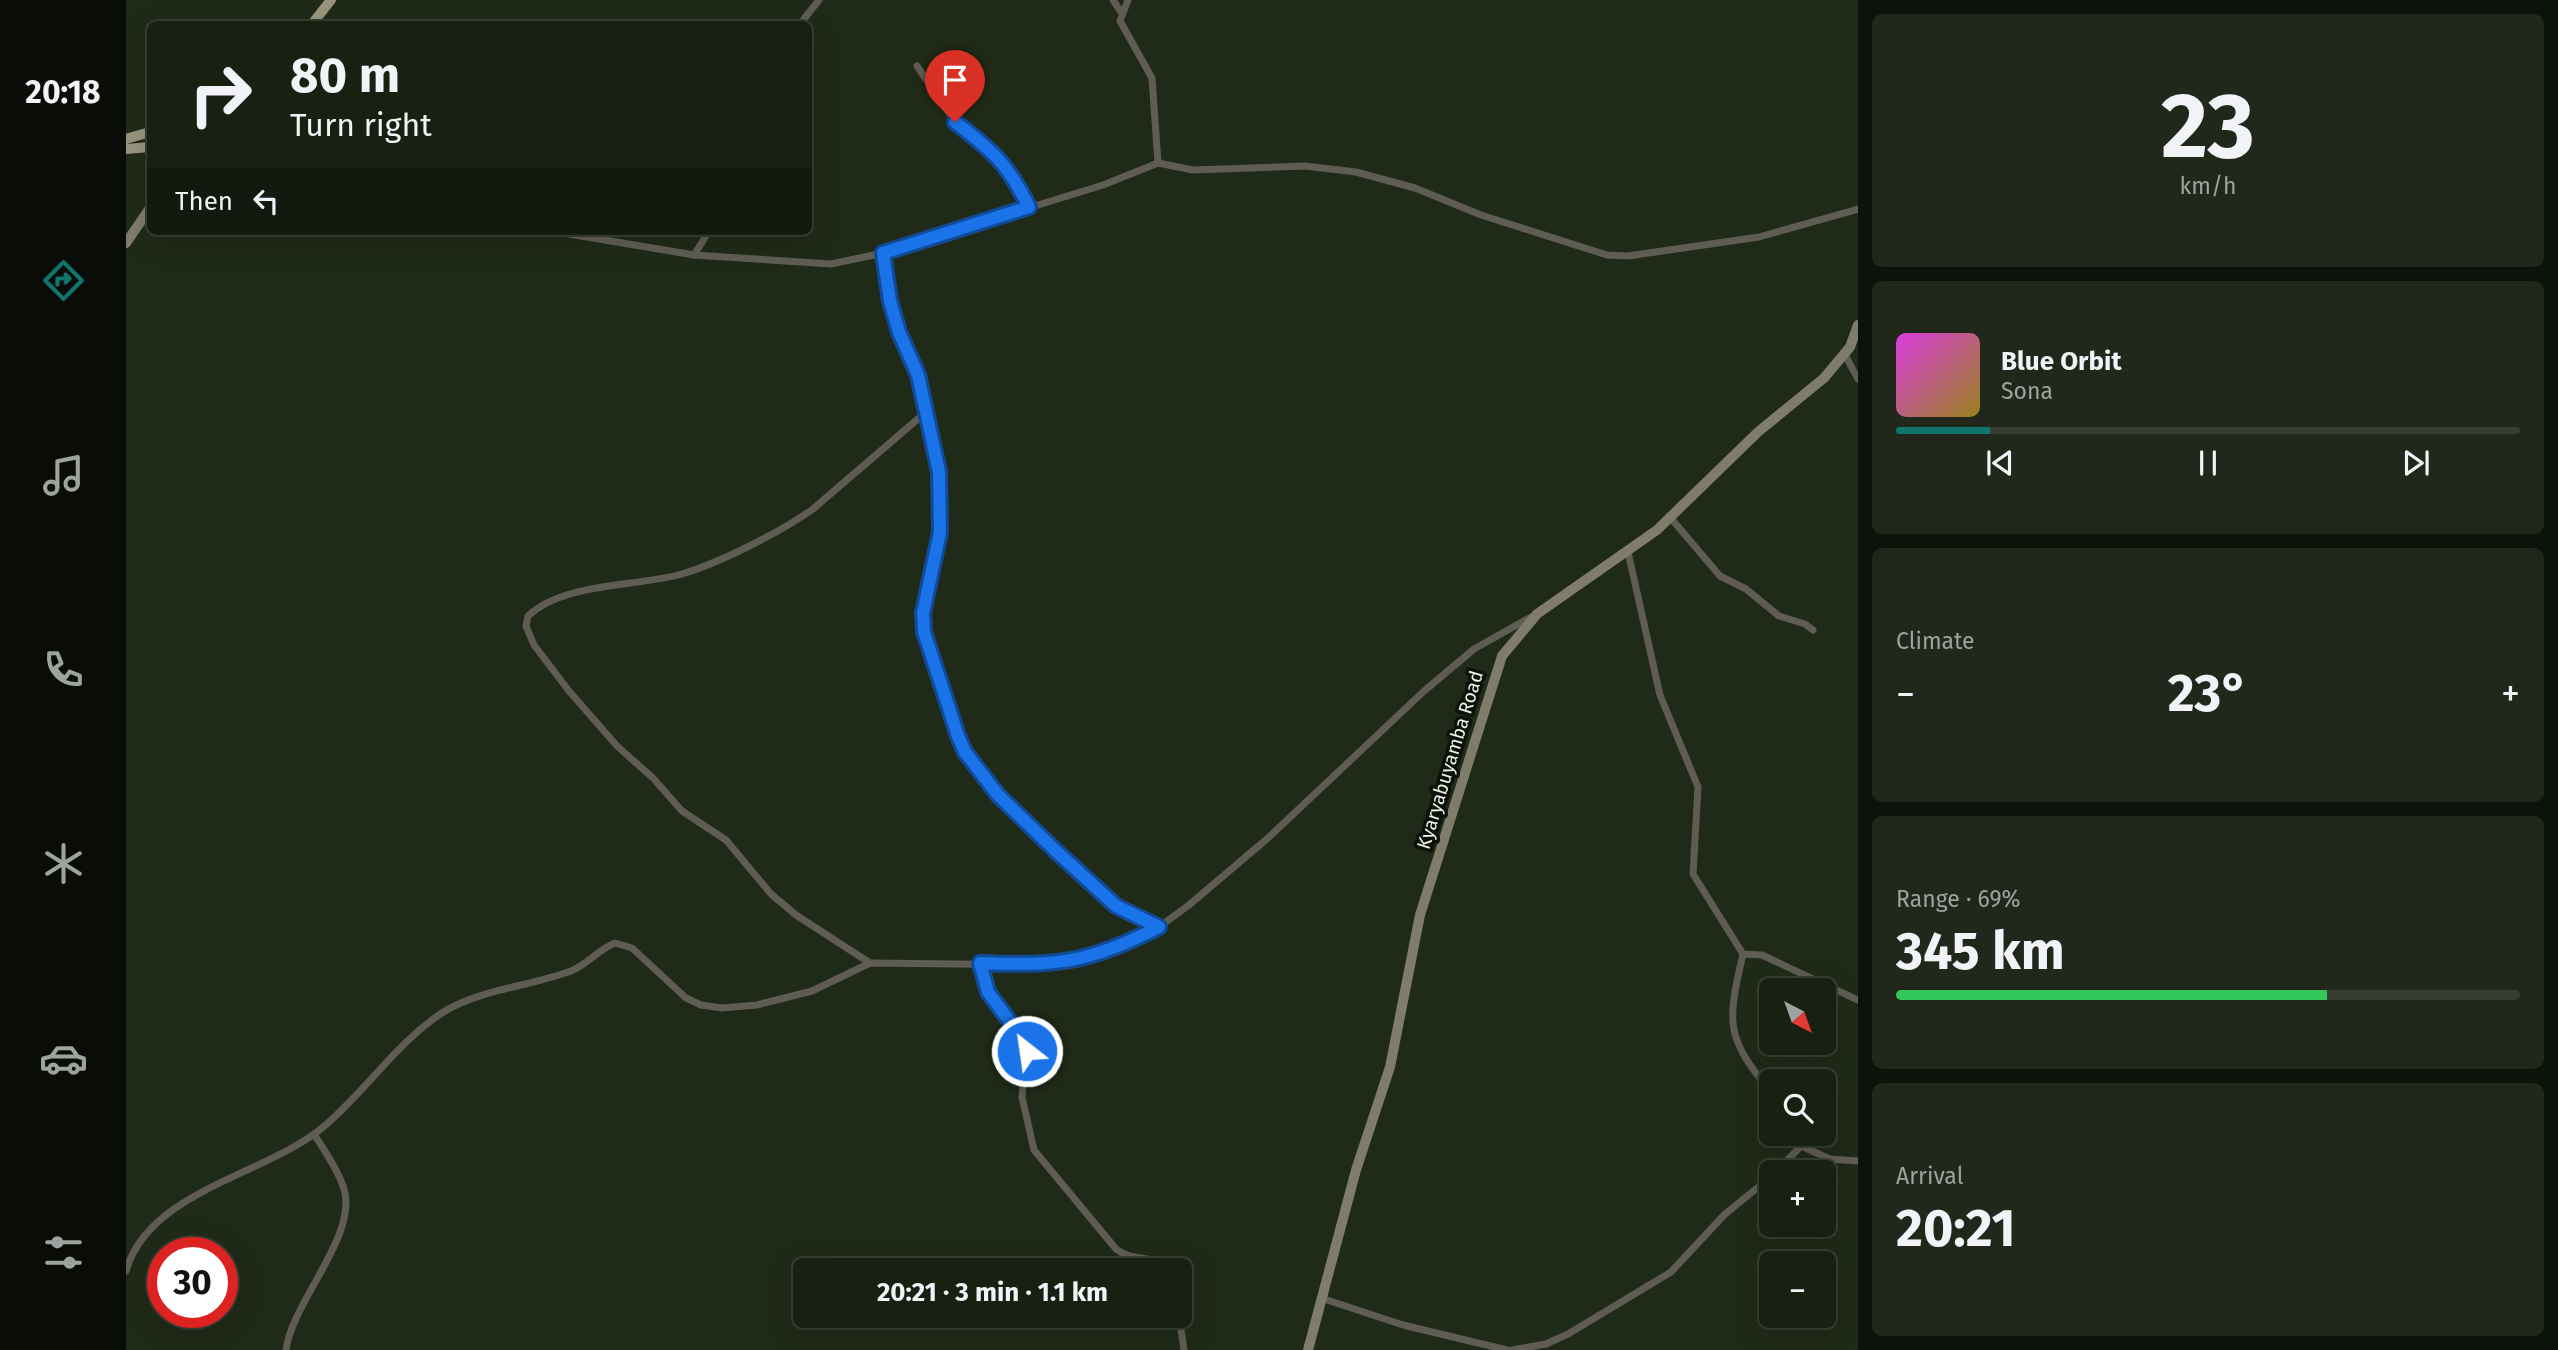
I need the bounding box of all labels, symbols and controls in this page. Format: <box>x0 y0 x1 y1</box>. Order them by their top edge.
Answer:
text: 80 m <box>290 46 400 105</box>
icon: right <box>175 49 266 140</box>
pin <box>925 50 985 122</box>
icon: arrive <box>936 61 974 99</box>
text: 23 <box>2161 72 2255 181</box>
text: 20:18 <box>25 73 101 111</box>
text: Turn right <box>290 106 432 144</box>
text: km/h <box>2180 172 2236 200</box>
icon: left <box>247 182 285 220</box>
text: Then <box>175 186 233 217</box>
icon: directions <box>39 256 88 305</box>
text: Blue Orbit <box>2001 346 2121 377</box>
text: Sona <box>2001 377 2053 405</box>
icon: previous <box>1981 444 2019 482</box>
icon: pause <box>2189 444 2227 482</box>
icon: next <box>2397 444 2435 482</box>
icon: music <box>39 451 88 500</box>
text: Climate <box>1896 627 1975 655</box>
icon: phone <box>39 645 88 694</box>
text: 23° <box>2168 662 2248 725</box>
street label: Kyaryabuyamba Road <box>1412 668 1488 852</box>
text: − <box>1896 671 1915 717</box>
text: + <box>2501 671 2520 717</box>
icon: climate <box>39 839 88 888</box>
text: Range · 69% <box>1896 885 2021 913</box>
text: 345 km <box>1896 920 2065 983</box>
north arrow <box>1759 978 1836 1055</box>
map controls <box>1759 978 1836 1328</box>
position arrow <box>990 1014 1064 1088</box>
icon: car <box>39 1034 88 1083</box>
button: search <box>1759 1069 1836 1146</box>
button: + <box>1759 1160 1836 1237</box>
text: Arrival <box>1896 1162 1963 1190</box>
text: 20:21 <box>1896 1197 2016 1260</box>
icon: filters <box>39 1228 88 1277</box>
speed limit sign: 30 <box>147 1237 238 1328</box>
button: − <box>1759 1251 1836 1328</box>
text: 20:21 · 3 min · 1.1 km <box>877 1277 1108 1308</box>

